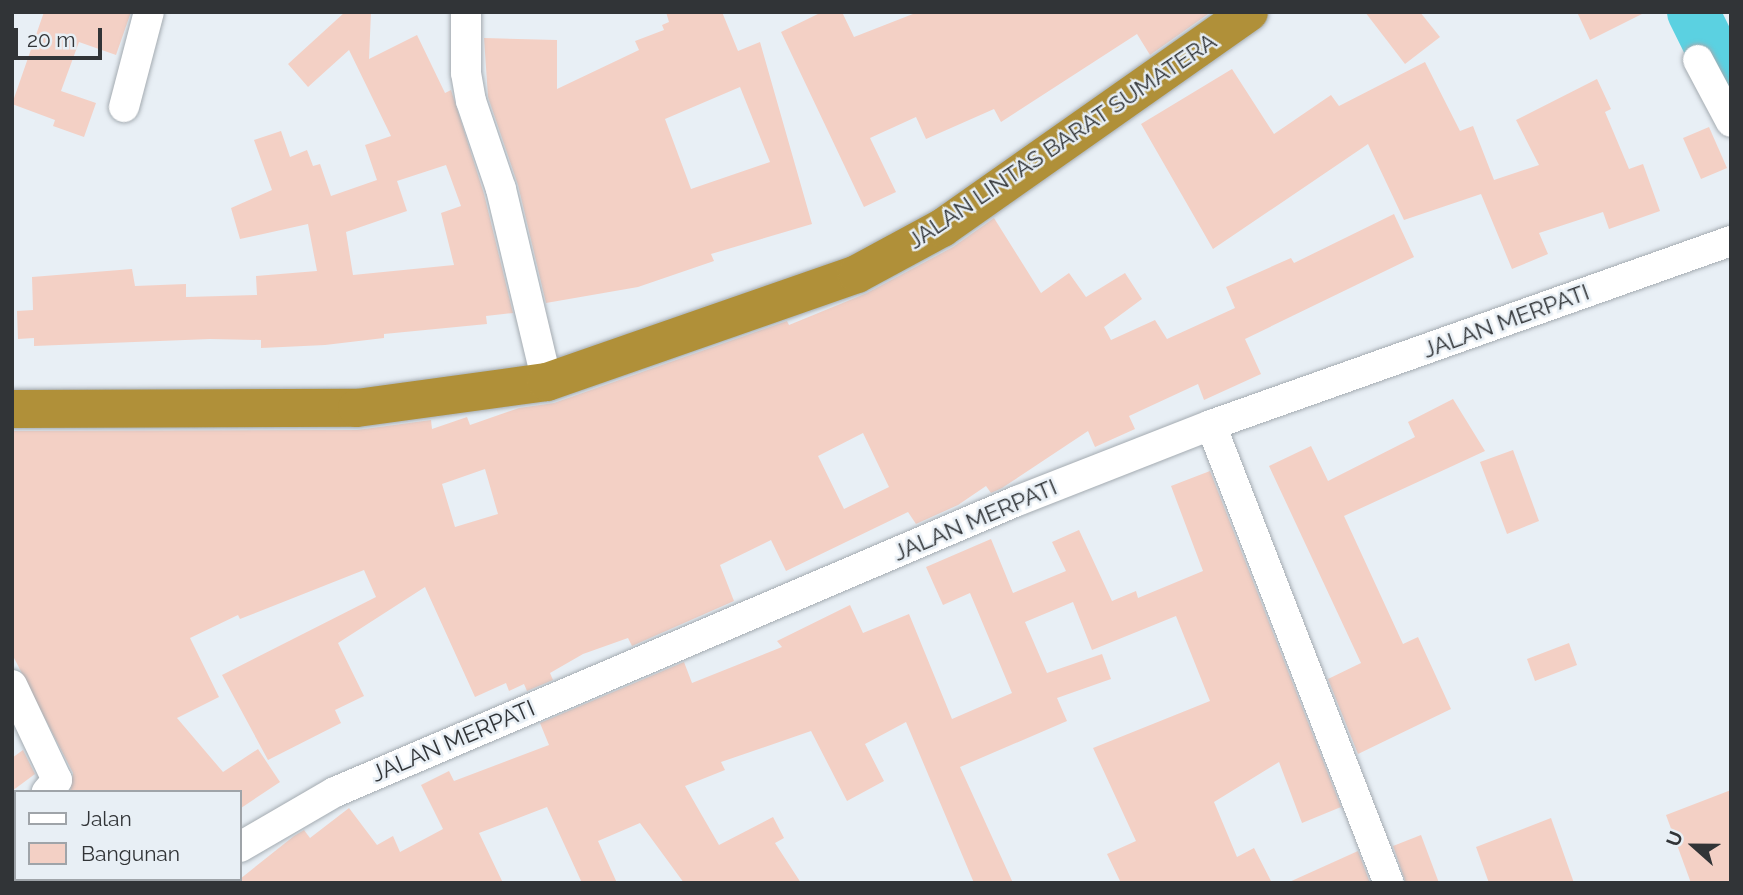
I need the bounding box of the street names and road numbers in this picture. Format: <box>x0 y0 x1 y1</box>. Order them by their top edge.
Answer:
street label: JALAN LINTAS BARAT SUMATERA <box>902 27 1222 255</box>
street label: JALAN MERPATI <box>1419 278 1593 364</box>
street label: JALAN MERPATI <box>889 473 1061 567</box>
street label: JALAN MERPATI <box>367 694 539 788</box>

